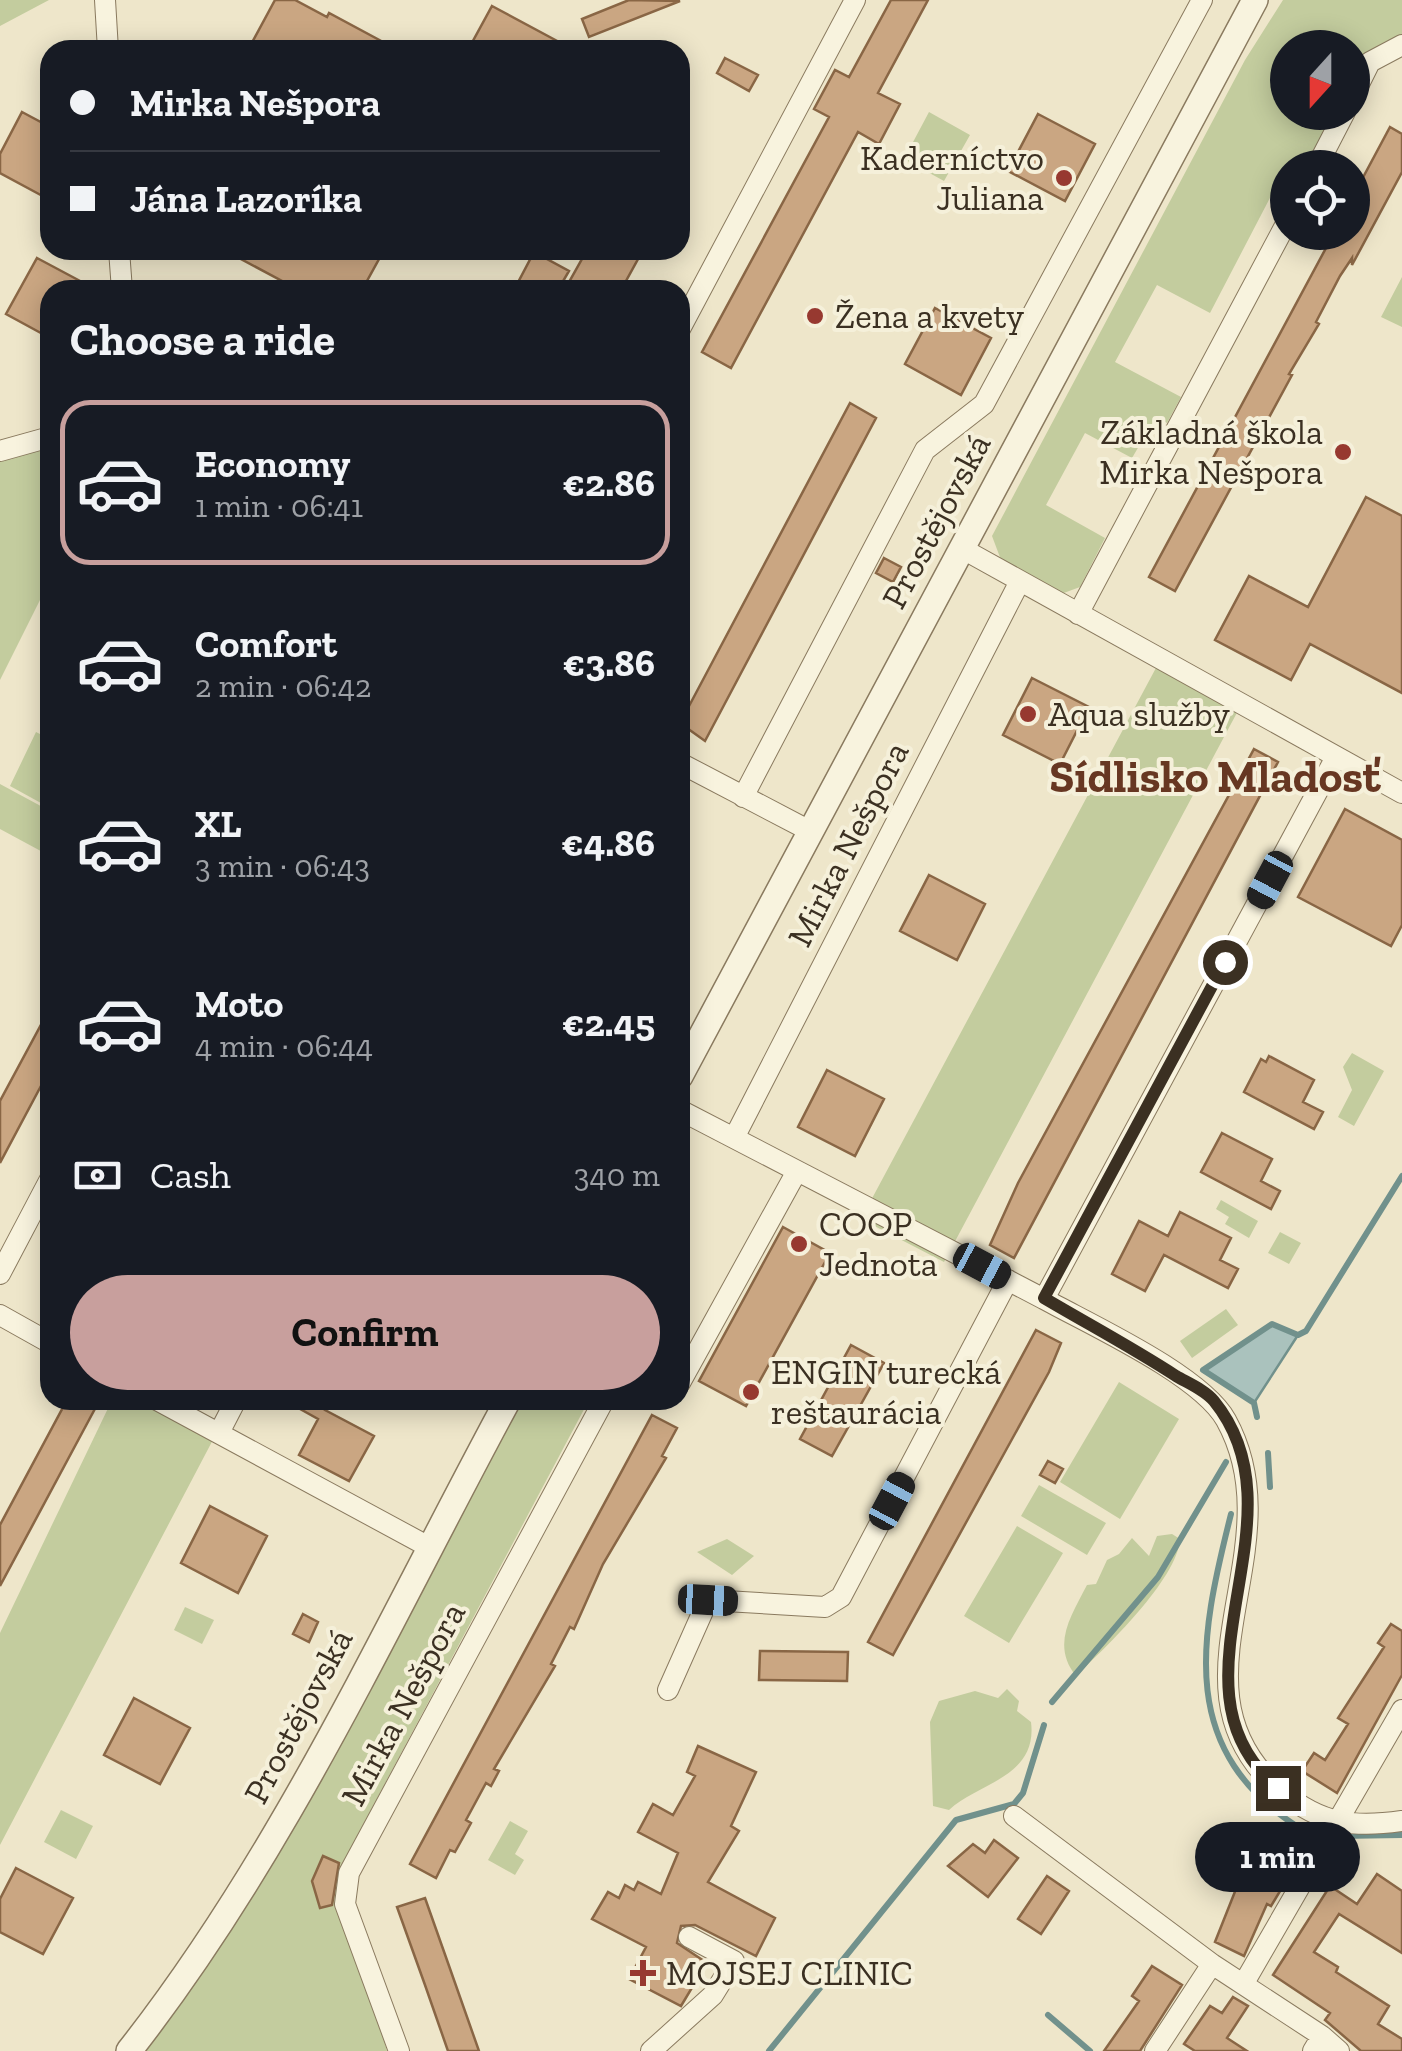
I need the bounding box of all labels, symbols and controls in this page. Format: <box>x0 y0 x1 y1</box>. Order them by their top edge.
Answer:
north arrow <box>1270 30 1370 130</box>
map controls <box>1270 30 1370 250</box>
text: Mirka Nešpora <box>130 80 380 126</box>
place label: Kaderníctvo Juliana <box>860 137 1044 219</box>
button: locate <box>1270 150 1370 250</box>
marker: Kaderníctvo Juliana <box>1053 167 1075 189</box>
text: Jána Lazoríka <box>130 176 362 222</box>
place label: Žena a kvety <box>835 295 1024 337</box>
marker: Žena a kvety <box>804 305 826 327</box>
text: Choose a ride <box>70 313 335 367</box>
place label: Základná škola Mirka Nešpora <box>1099 411 1323 493</box>
street label: Prostějovská <box>872 426 1000 615</box>
icon: car <box>75 438 165 528</box>
text: Economy <box>195 441 350 487</box>
marker: Základná škola Mirka Nešpora <box>1332 441 1354 463</box>
text: €2.86 <box>563 460 655 506</box>
text: 1 min · 06:41 <box>195 487 363 525</box>
icon: car <box>75 618 165 708</box>
text: Comfort <box>195 621 337 667</box>
text: €3.86 <box>563 640 655 686</box>
text: 2 min · 06:42 <box>195 667 372 705</box>
place label: Aqua služby <box>1048 693 1230 735</box>
marker: Aqua služby <box>1017 703 1039 725</box>
street label: Mirka Nešpora <box>778 735 918 953</box>
district label: Sídlisko Mladosť <box>1049 750 1382 804</box>
icon: car <box>75 798 165 888</box>
text: XL <box>195 801 242 847</box>
text: €4.86 <box>561 820 655 866</box>
car <box>1243 846 1297 914</box>
text: 3 min · 06:43 <box>195 847 370 885</box>
route start <box>1203 940 1248 985</box>
icon: car <box>75 978 165 1068</box>
text: Moto <box>195 981 283 1027</box>
text: €2.45 <box>562 1000 655 1046</box>
text: 4 min · 06:44 <box>195 1027 373 1065</box>
icon: cash <box>70 1148 125 1203</box>
text: Cash <box>150 1152 231 1198</box>
text: 340 m <box>574 1156 660 1194</box>
place label: COOP Jednota <box>819 1203 938 1285</box>
marker: COOP Jednota <box>788 1233 810 1255</box>
car <box>948 1239 1016 1293</box>
button: Confirm <box>70 1275 660 1390</box>
place label: ENGIN turecká reštaurácia <box>771 1351 1001 1433</box>
marker: ENGIN turecká reštaurácia <box>740 1381 762 1403</box>
car <box>865 1467 919 1535</box>
car <box>677 1583 739 1617</box>
street label: Mirka Nešpora <box>332 1595 474 1813</box>
street label: Prostějovská <box>234 1621 362 1810</box>
route end <box>1256 1766 1301 1811</box>
callout: 1 min <box>1196 1823 1360 1893</box>
text: 1 min <box>1240 1838 1315 1876</box>
place label: MOJSEJ CLINIC <box>666 1952 913 1994</box>
marker: MOJSEJ CLINIC <box>630 1960 656 1986</box>

